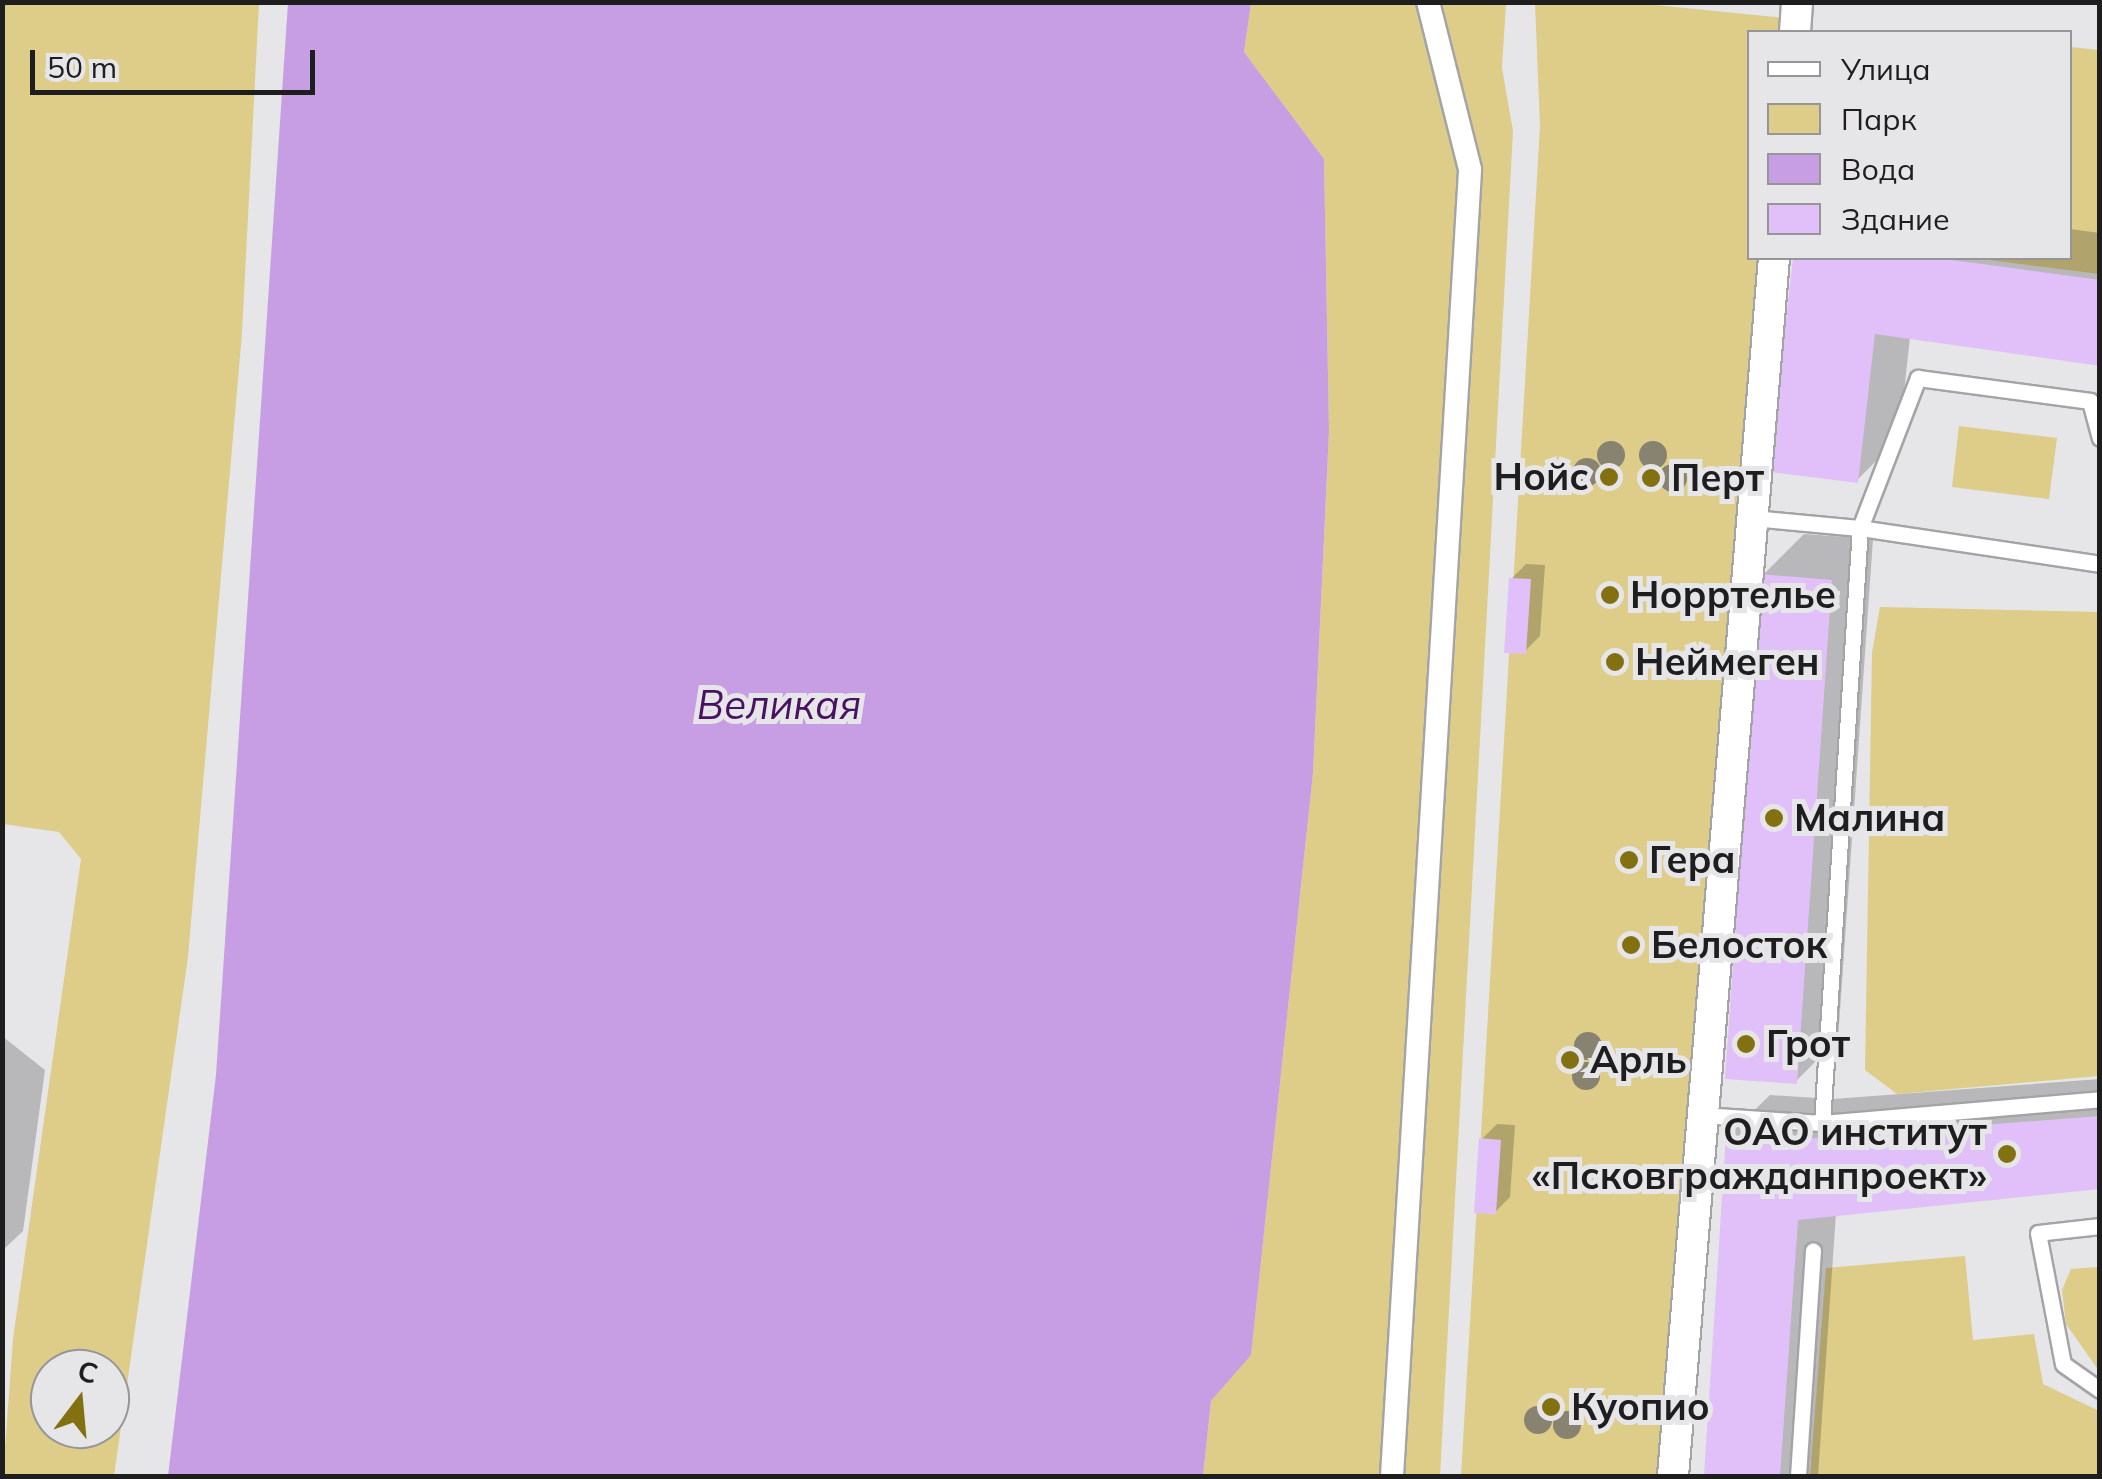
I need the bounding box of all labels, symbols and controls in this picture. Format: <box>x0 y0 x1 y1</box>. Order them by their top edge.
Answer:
scale bar <box>35 30 320 92</box>
legend <box>1747 30 2072 260</box>
text: 50 m <box>47 48 117 86</box>
text: Улица <box>1841 50 1931 88</box>
text: Парк <box>1841 100 1917 138</box>
text: Вода <box>1841 150 1915 188</box>
text: Здание <box>1841 200 1950 238</box>
place label: Нойс <box>1494 454 1589 500</box>
place label: Перт <box>1671 455 1764 501</box>
marker: Нойс <box>1598 466 1620 488</box>
marker: Перт <box>1640 467 1662 489</box>
place label: Норртелье <box>1630 572 1836 618</box>
marker: Норртелье <box>1599 584 1621 606</box>
place label: Неймеген <box>1635 639 1820 685</box>
marker: Неймеген <box>1604 651 1626 673</box>
water label: Великая <box>697 680 861 728</box>
place label: Малина <box>1794 795 1945 841</box>
marker: Малина <box>1763 807 1785 829</box>
place label: Гера <box>1649 837 1736 883</box>
marker: Гера <box>1618 849 1640 871</box>
place label: Белосток <box>1651 922 1827 968</box>
marker: Белосток <box>1620 934 1642 956</box>
place label: Грот <box>1766 1021 1850 1067</box>
marker: Грот <box>1735 1033 1757 1055</box>
place label: Арль <box>1590 1037 1687 1083</box>
marker: Арль <box>1559 1049 1581 1071</box>
place label: ОАО институт «Псковгражданпроект» <box>1532 1109 1987 1198</box>
marker: ОАО институт «Псковгражданпроект» <box>1996 1143 2018 1165</box>
north arrow <box>30 1349 130 1449</box>
text: С <box>74 1352 102 1391</box>
place label: Куопио <box>1571 1384 1710 1430</box>
marker: Куопио <box>1540 1396 1562 1418</box>

